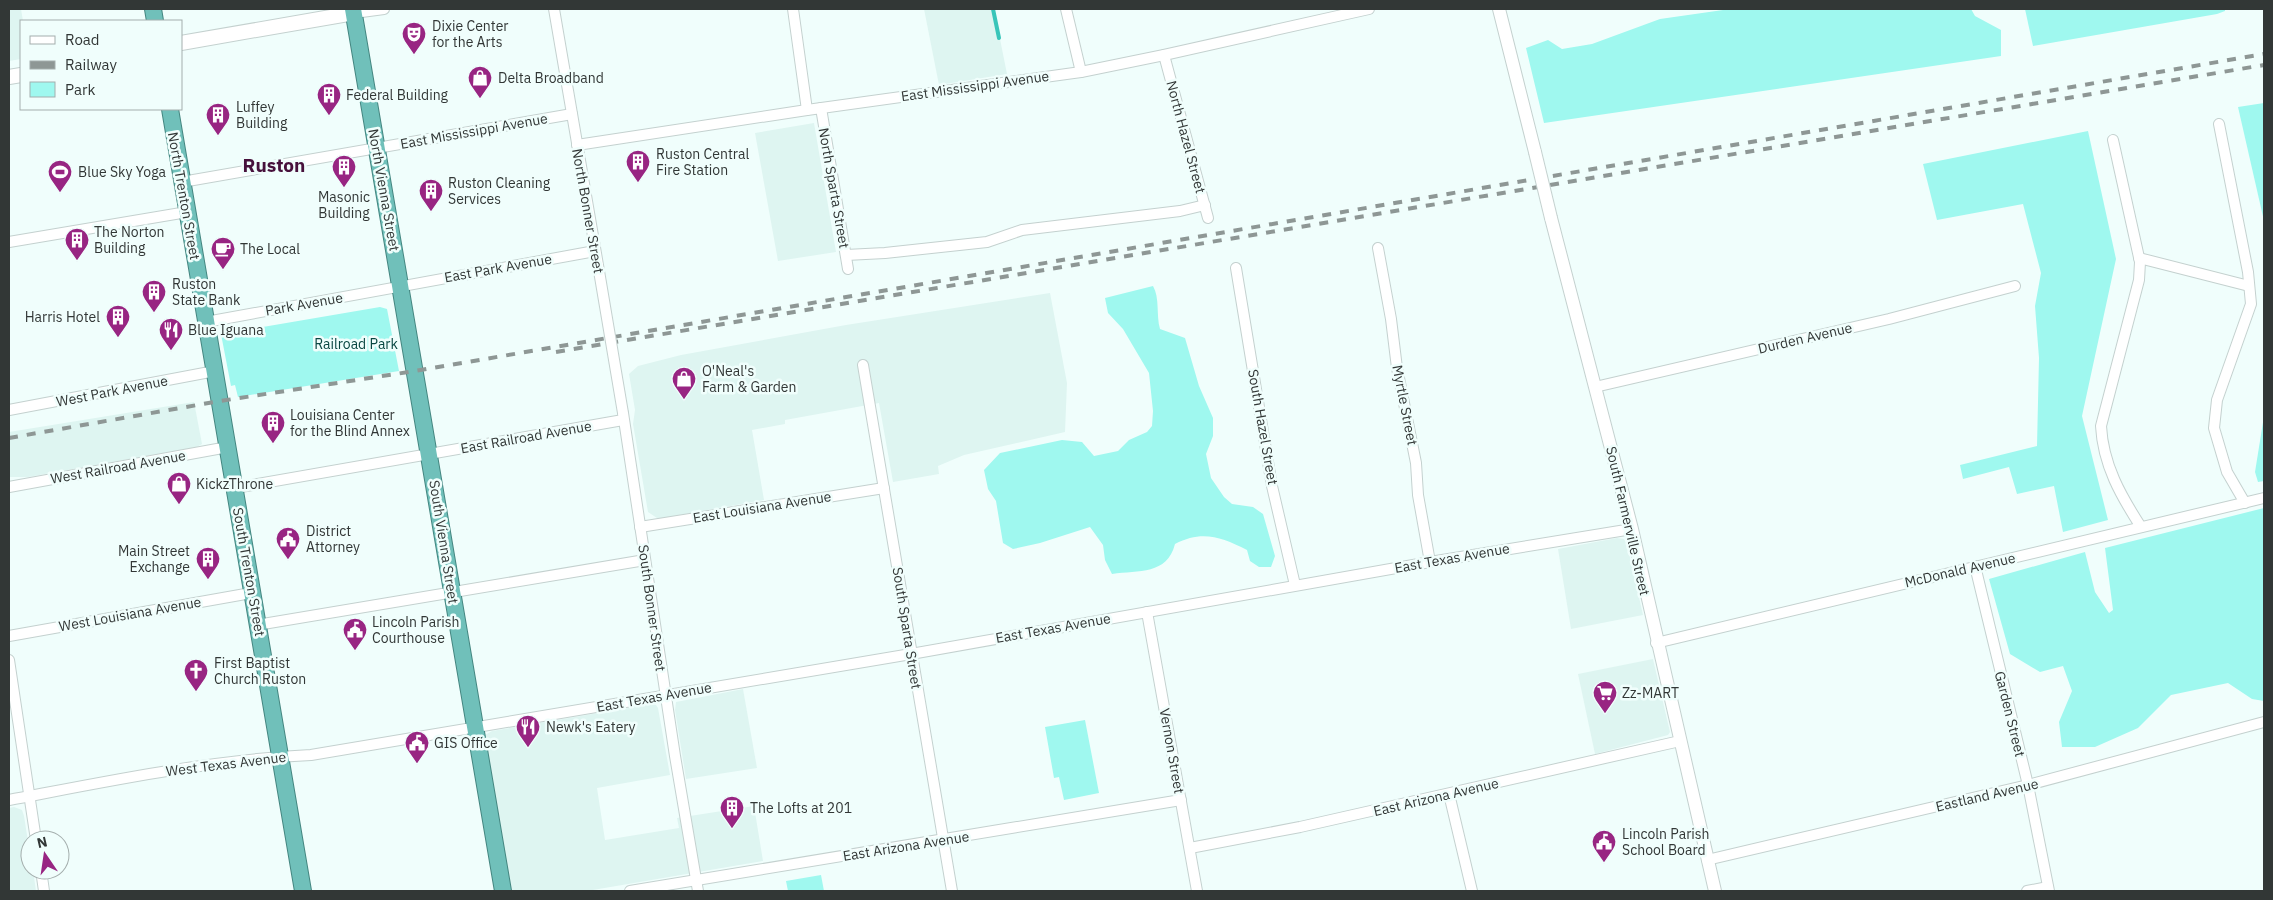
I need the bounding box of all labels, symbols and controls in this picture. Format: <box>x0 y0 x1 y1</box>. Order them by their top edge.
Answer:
place label: Dixie Center for the Arts <box>432 17 509 51</box>
legend <box>20 20 182 110</box>
theatre icon: Dixie Center for the Arts <box>401 21 427 55</box>
text: Road <box>65 30 100 49</box>
text: Railway <box>65 55 118 74</box>
shop icon: Delta Broadband <box>467 65 493 99</box>
street label: East Mississippi Avenue <box>900 67 1051 105</box>
place label: Delta Broadband <box>498 69 604 87</box>
street label: North Hazel Street <box>1162 79 1210 195</box>
text: Park <box>65 80 95 99</box>
building icon: Federal Building <box>316 82 342 116</box>
place label: Federal Building <box>346 86 449 104</box>
place label: Luffey Building <box>236 98 288 132</box>
building icon: Luffey Building <box>205 102 231 136</box>
street label: East Mississippi Avenue <box>399 109 549 153</box>
street label: North Sparta Street <box>815 126 853 250</box>
street label: North Vienna Street <box>364 127 404 253</box>
street label: North Trenton Street <box>164 131 204 261</box>
place label: Ruston Central Fire Station <box>656 145 749 179</box>
street label: North Bonner Street <box>568 147 608 275</box>
building icon: Ruston Central Fire Station <box>625 149 651 183</box>
district label: Ruston <box>243 153 305 177</box>
building icon: Masonic Building <box>331 154 357 188</box>
sports icon: Blue Sky Yoga <box>47 159 73 193</box>
place label: Blue Sky Yoga <box>78 163 166 181</box>
place label: Ruston Cleaning Services <box>448 174 551 208</box>
building icon: Ruston Cleaning Services <box>418 178 444 212</box>
place label: Masonic Building <box>318 188 370 222</box>
place label: The Norton Building <box>94 223 165 257</box>
building icon: The Norton Building <box>64 227 90 261</box>
cafe icon: The Local <box>210 236 236 270</box>
place label: The Local <box>240 240 300 258</box>
street label: East Park Avenue <box>443 250 554 286</box>
place label: Ruston State Bank <box>172 275 241 309</box>
building icon: Ruston State Bank <box>141 279 167 313</box>
street label: Park Avenue <box>264 288 344 320</box>
building icon: Harris Hotel <box>105 304 131 338</box>
place label: Harris Hotel <box>25 308 100 326</box>
restaurant icon: Blue Iguana <box>158 317 184 351</box>
street label: Durden Avenue <box>1756 318 1854 358</box>
place label: Blue Iguana <box>188 321 264 339</box>
park label: Railroad Park <box>314 335 398 353</box>
place label: O'Neal's Farm & Garden <box>702 362 796 396</box>
street label: Myrtle Street <box>1388 363 1422 447</box>
shop icon: O'Neal's Farm & Garden <box>671 366 697 400</box>
street label: South Hazel Street <box>1244 368 1282 486</box>
street label: West Park Avenue <box>55 371 170 411</box>
place label: Louisiana Center for the Blind Annex <box>290 406 410 440</box>
building icon: Louisiana Center for the Blind Annex <box>260 410 286 444</box>
street label: East Railroad Avenue <box>459 417 593 457</box>
street label: South Farmerville Street <box>1602 445 1654 597</box>
street label: West Railroad Avenue <box>49 446 187 488</box>
shop icon: KickzThrone <box>166 471 192 505</box>
place label: KickzThrone <box>196 475 274 493</box>
street label: South Vienna Street <box>425 479 463 605</box>
street label: East Louisiana Avenue <box>691 487 833 527</box>
street label: South Trenton Street <box>229 506 269 638</box>
place label: District Attorney <box>306 522 360 556</box>
public building icon: District Attorney <box>275 526 301 560</box>
street label: East Texas Avenue <box>1393 539 1511 577</box>
place label: Main Street Exchange <box>118 542 190 576</box>
street label: South Bonner Street <box>634 544 670 672</box>
building icon: Main Street Exchange <box>195 546 221 580</box>
street label: McDonald Avenue <box>1903 548 2017 591</box>
street label: South Sparta Street <box>888 566 926 690</box>
street label: West Louisiana Avenue <box>57 593 203 635</box>
street label: East Texas Avenue <box>994 609 1112 647</box>
place label: Lincoln Parish Courthouse <box>372 613 460 647</box>
public building icon: Lincoln Parish Courthouse <box>342 617 368 651</box>
place label: First Baptist Church Ruston <box>214 654 306 688</box>
church icon: First Baptist Church Ruston <box>183 658 209 692</box>
street label: Garden Street <box>1991 669 2029 759</box>
street label: East Texas Avenue <box>595 678 713 716</box>
supermarket icon: Zz-MART <box>1592 680 1618 714</box>
place label: Zz-MART <box>1622 684 1679 702</box>
street label: Vernon Street <box>1156 707 1188 795</box>
restaurant icon: Newk's Eatery <box>515 714 541 748</box>
place label: Newk's Eatery <box>546 718 636 736</box>
public building icon: GIS Office <box>404 730 430 764</box>
place label: GIS Office <box>434 734 498 752</box>
street label: West Texas Avenue <box>165 748 287 780</box>
street label: East Arizona Avenue <box>1372 774 1501 820</box>
street label: Eastland Avenue <box>1934 774 2040 816</box>
building icon: The Lofts at 201 <box>719 795 745 829</box>
place label: The Lofts at 201 <box>750 799 852 817</box>
place label: Lincoln Parish School Board <box>1622 825 1710 859</box>
street label: East Arizona Avenue <box>841 827 971 865</box>
public building icon: Lincoln Parish School Board <box>1591 829 1617 863</box>
north arrow <box>20 830 70 880</box>
text: N <box>35 832 49 852</box>

